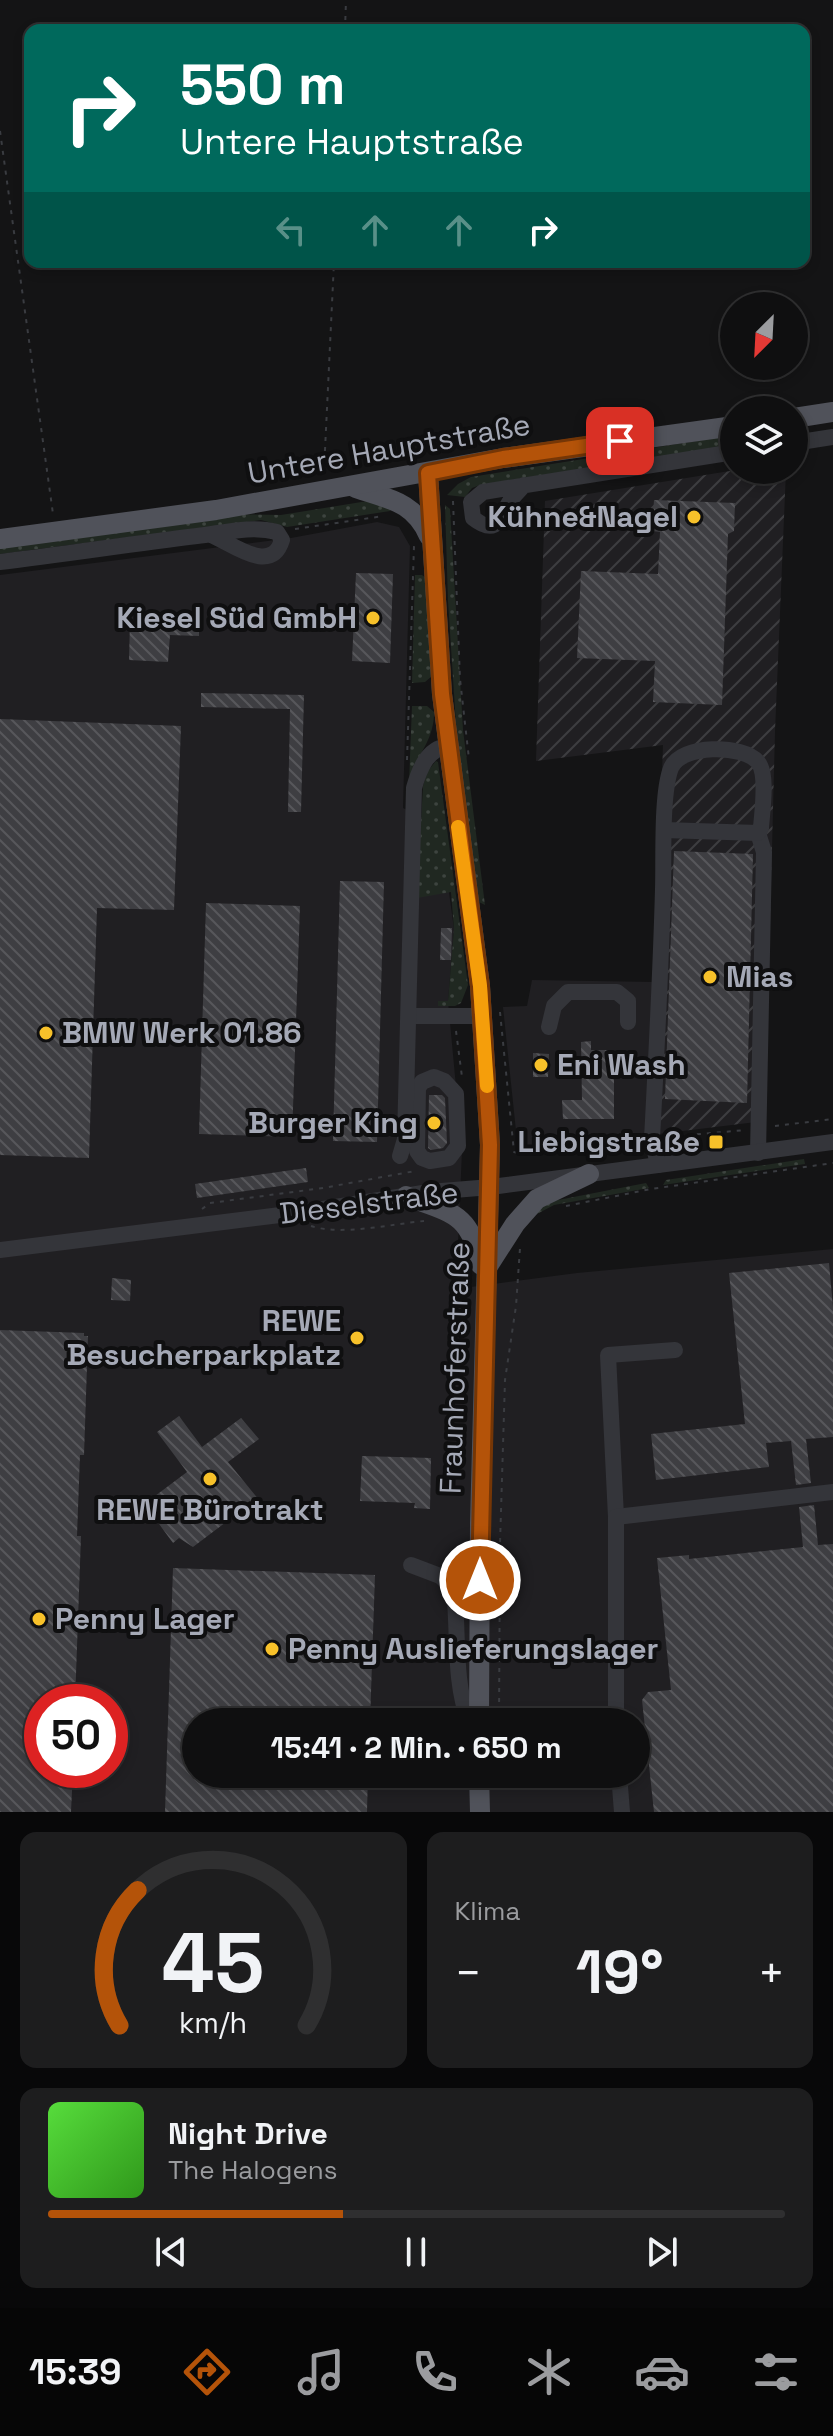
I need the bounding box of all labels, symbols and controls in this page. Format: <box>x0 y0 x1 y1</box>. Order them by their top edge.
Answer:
text: 550 m <box>180 49 346 120</box>
icon: right <box>48 56 152 160</box>
text: Untere Hauptstraße <box>180 119 524 165</box>
icon: left <box>269 208 313 252</box>
icon: ahead <box>353 208 397 252</box>
icon: ahead <box>437 208 481 252</box>
icon: right <box>521 208 565 252</box>
north arrow <box>720 292 808 380</box>
map controls <box>720 292 808 484</box>
button: layers <box>720 396 808 484</box>
street label: Untere Hauptstraße <box>244 404 533 493</box>
pin <box>586 407 654 475</box>
icon: arrive <box>598 419 642 463</box>
place label: Kühne&Nagel <box>488 497 678 536</box>
marker: Kühne&Nagel <box>685 508 703 526</box>
place label: Kiesel Süd GmbH <box>117 598 357 637</box>
marker: Kiesel Süd GmbH <box>364 609 382 627</box>
place label: Mias <box>726 957 793 996</box>
marker: Mias <box>701 968 719 986</box>
place label: BMW Werk 01.86 <box>62 1013 302 1052</box>
marker: BMW Werk 01.86 <box>37 1024 55 1042</box>
place label: Eni Wash <box>557 1045 686 1084</box>
marker: Eni Wash <box>532 1056 550 1074</box>
place label: Burger King <box>248 1103 418 1142</box>
marker: Burger King <box>425 1114 443 1132</box>
place label: Liebigstraße <box>517 1122 700 1161</box>
marker: Liebigstraße <box>707 1133 725 1151</box>
street label: Dieselstraße <box>277 1172 461 1233</box>
street label: Fraunhoferstraße <box>431 1241 478 1495</box>
place label: REWE Besucherparkplatz <box>66 1301 341 1374</box>
marker: REWE Besucherparkplatz <box>348 1329 366 1347</box>
marker: REWE Bürotrakt <box>201 1470 219 1488</box>
place label: REWE Bürotrakt <box>96 1490 324 1529</box>
position arrow <box>438 1538 522 1622</box>
place label: Penny Lager <box>55 1599 235 1638</box>
marker: Penny Lager <box>30 1610 48 1628</box>
place label: Penny Auslieferungslager <box>288 1629 659 1668</box>
marker: Penny Auslieferungslager <box>263 1640 281 1658</box>
speed limit sign: 50 <box>24 1684 128 1788</box>
text: 15:41 · 2 Min. · 650 m <box>270 1728 562 1767</box>
text: Klima <box>455 1894 520 1928</box>
text: 45 <box>162 1910 265 2016</box>
text: 19° <box>576 1934 664 2011</box>
text: − <box>455 1945 482 2001</box>
text: + <box>758 1945 785 2001</box>
text: km/h <box>179 2005 247 2041</box>
text: Night Drive <box>168 2114 328 2153</box>
text: The Halogens <box>168 2153 337 2187</box>
icon: previous <box>149 2230 193 2274</box>
icon: pause <box>394 2230 438 2274</box>
icon: next <box>640 2230 684 2274</box>
icon: directions <box>179 2344 235 2400</box>
icon: music <box>293 2344 349 2400</box>
icon: phone <box>407 2344 463 2400</box>
icon: climate <box>521 2344 577 2400</box>
icon: car <box>634 2344 690 2400</box>
icon: filters <box>748 2344 804 2400</box>
text: 15:39 <box>29 2349 122 2395</box>

